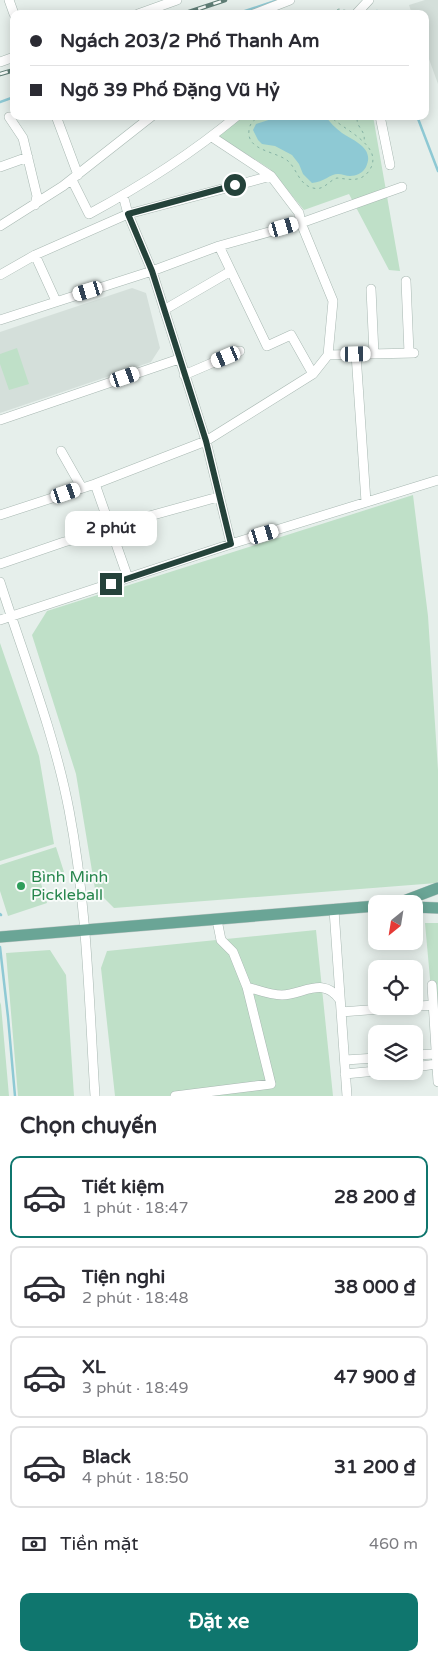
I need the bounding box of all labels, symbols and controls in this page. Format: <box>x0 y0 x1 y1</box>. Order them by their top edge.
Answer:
text: Ngách 203/2 Phố Thanh Am <box>60 30 319 52</box>
text: Ngõ 39 Phố Đặng Vũ Hỷ <box>60 79 280 101</box>
route start <box>224 174 246 196</box>
car <box>267 216 300 238</box>
car <box>71 279 104 303</box>
car <box>209 344 242 370</box>
car <box>340 346 371 362</box>
car <box>108 365 141 389</box>
car <box>49 481 82 505</box>
callout: 2 phút <box>65 512 157 546</box>
text: 2 phút <box>86 518 136 538</box>
car <box>247 522 280 546</box>
route end <box>100 573 122 595</box>
place label: Bình Minh Pickleball <box>31 867 108 905</box>
marker: Bình Minh Pickleball <box>15 880 27 892</box>
north arrow <box>368 895 422 950</box>
map controls <box>368 895 423 1080</box>
button: locate <box>368 960 423 1015</box>
button: layers <box>368 1025 423 1080</box>
text: Chọn chuyến <box>20 1113 157 1139</box>
icon: car <box>22 1175 67 1220</box>
text: Tiết kiệm <box>82 1176 164 1198</box>
text: 28 200 ₫ <box>334 1186 416 1208</box>
text: 1 phút · 18:47 <box>82 1198 189 1218</box>
icon: car <box>22 1265 67 1310</box>
text: Tiện nghi <box>82 1266 165 1288</box>
text: 38 000 ₫ <box>334 1276 416 1298</box>
text: 2 phút · 18:48 <box>82 1288 189 1308</box>
icon: car <box>22 1355 67 1400</box>
text: XL <box>82 1356 106 1378</box>
text: 47 900 ₫ <box>334 1366 416 1388</box>
text: 3 phút · 18:49 <box>82 1378 189 1398</box>
icon: car <box>22 1445 67 1490</box>
text: Black <box>82 1446 131 1468</box>
text: 31 200 ₫ <box>334 1456 416 1478</box>
text: 4 phút · 18:50 <box>82 1468 189 1488</box>
icon: cash <box>20 1530 48 1558</box>
text: Tiền mặt <box>60 1533 139 1555</box>
text: 460 m <box>369 1534 418 1554</box>
button: Đặt xe <box>20 1593 418 1651</box>

